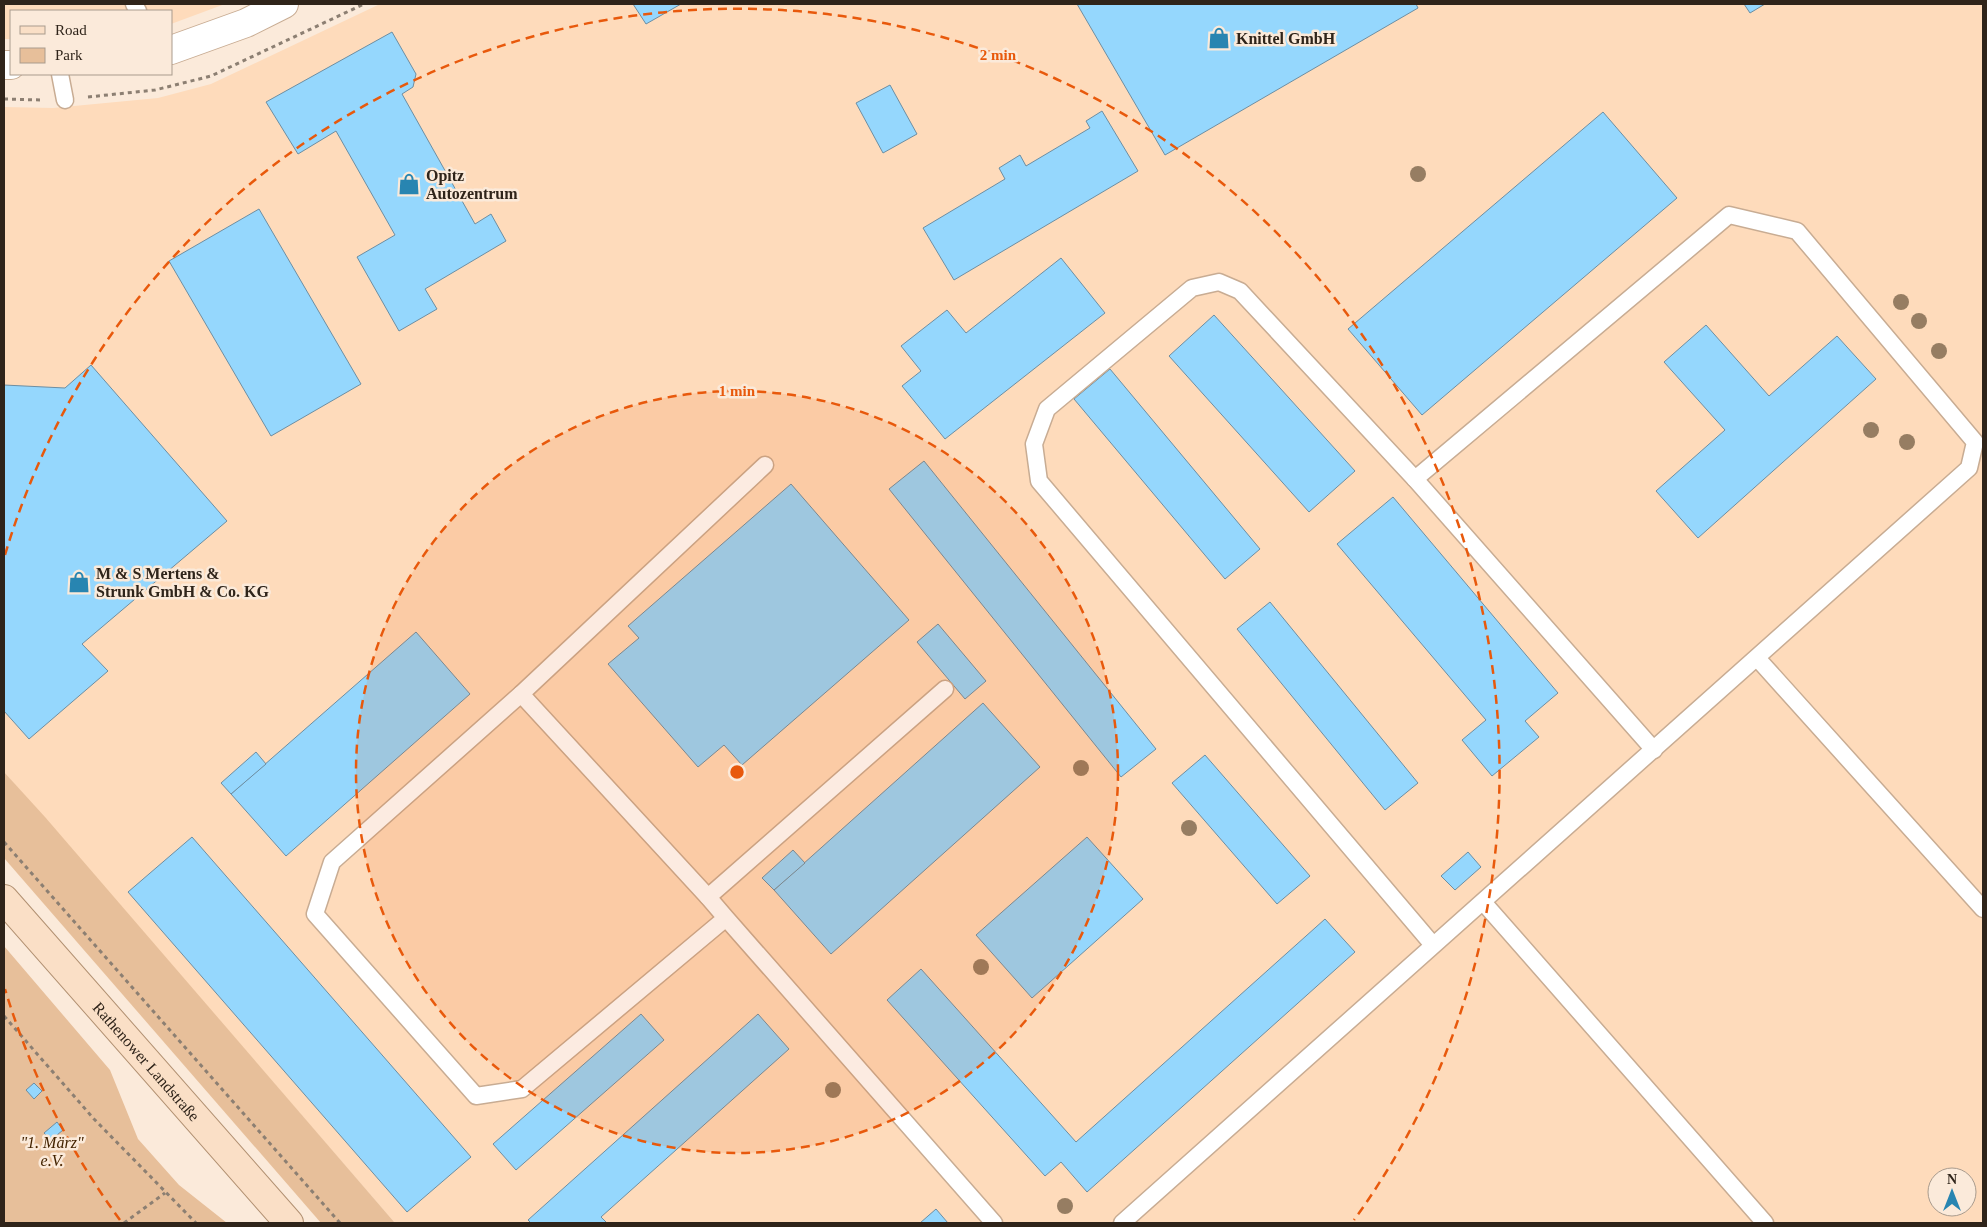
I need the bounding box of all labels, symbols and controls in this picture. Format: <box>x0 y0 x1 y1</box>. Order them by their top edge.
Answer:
legend <box>10 10 172 75</box>
text: Road <box>55 22 87 38</box>
shop icon: Knittel GmbH <box>1206 25 1232 51</box>
place label: Knittel GmbH <box>1236 30 1336 47</box>
text: Park <box>55 47 83 63</box>
text: 2 min <box>980 47 1017 63</box>
place label: Opitz Autozentrum <box>426 167 518 202</box>
shop icon: Opitz Autozentrum <box>396 171 422 197</box>
text: 1 min <box>719 383 756 399</box>
place label: M & S Mertens & Strunk GmbH & Co. KG <box>96 565 269 600</box>
shop icon: M & S Mertens & Strunk GmbH & Co. KG <box>66 569 92 595</box>
centre of rings <box>728 763 746 781</box>
street label: Rathenower Landstraße <box>90 999 203 1124</box>
park label: "1. März" e.V. <box>20 1134 84 1169</box>
north arrow <box>1927 1167 1977 1217</box>
text: N <box>1947 1172 1957 1187</box>

